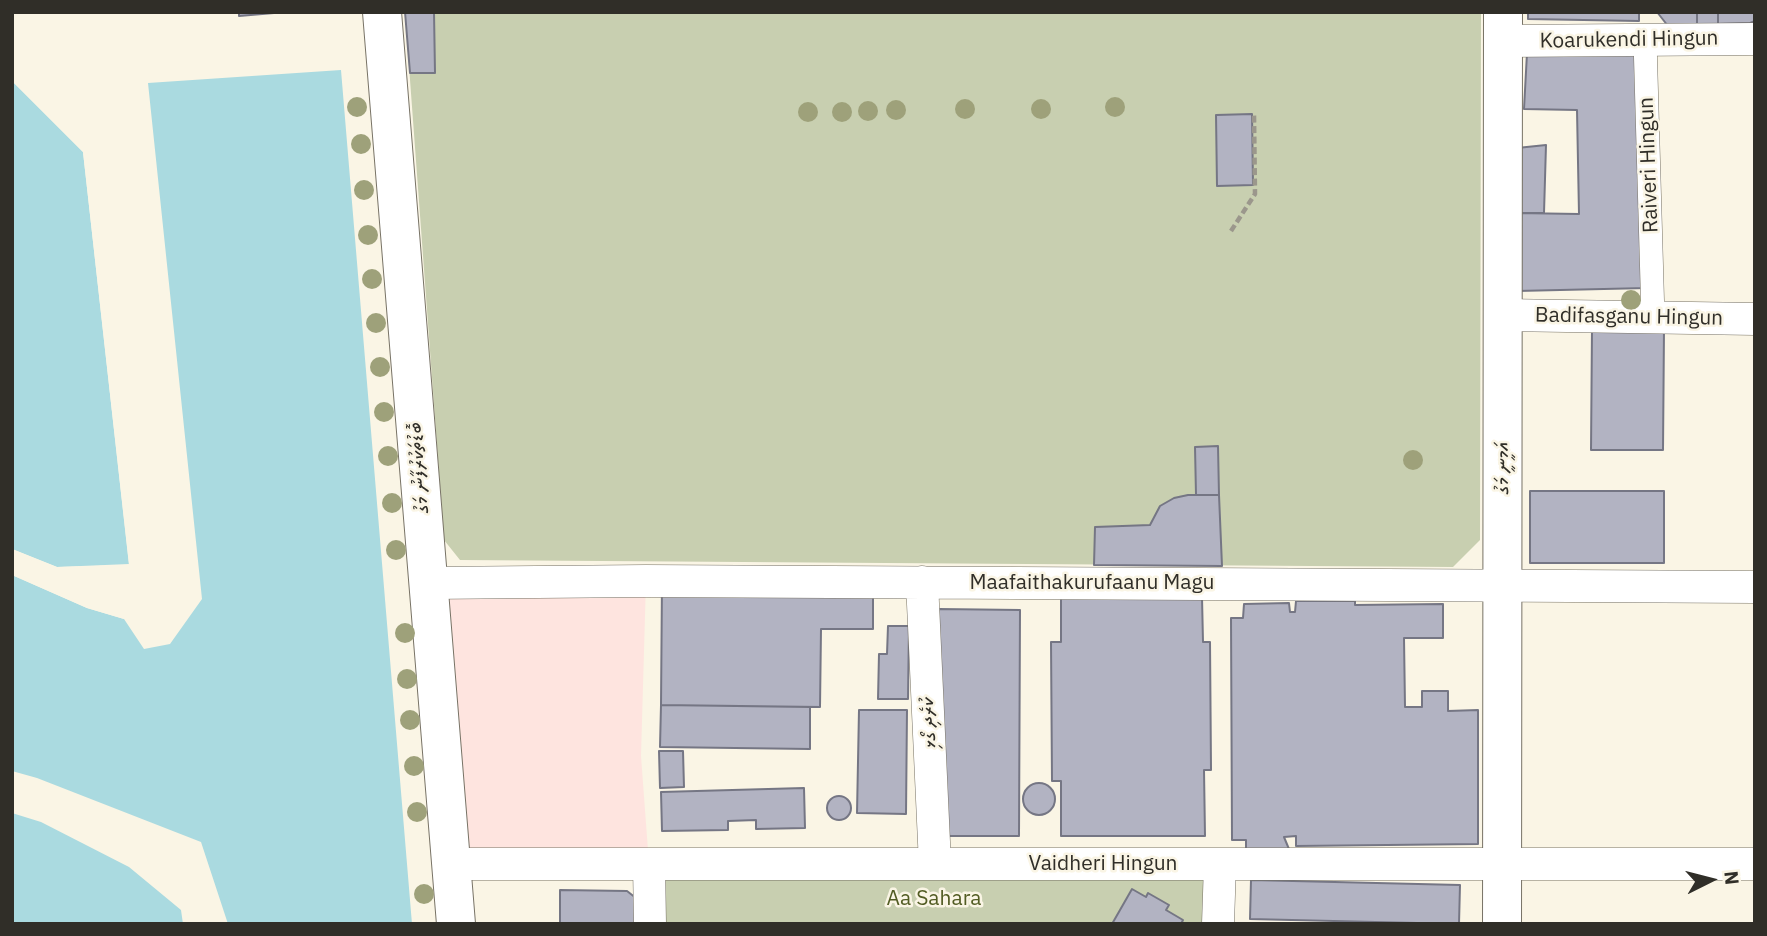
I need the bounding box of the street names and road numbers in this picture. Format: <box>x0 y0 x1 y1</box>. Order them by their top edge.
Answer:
street label: Koarukendi Hingun <box>1539 26 1719 54</box>
street label: Raiveri Hingun <box>1634 97 1664 233</box>
street label: Badifasganu Hingun <box>1535 303 1723 331</box>
street label: ބޮޑުތަކުރުފާނު މަގު <box>402 421 436 515</box>
street label: އަމީނީ މަގު <box>1490 442 1516 494</box>
street label: Maafaithakurufaanu Magu <box>970 570 1214 596</box>
street label: ކުރެދި ގޯޅި <box>915 696 943 750</box>
street label: Vaidheri Hingun <box>1028 851 1178 877</box>

